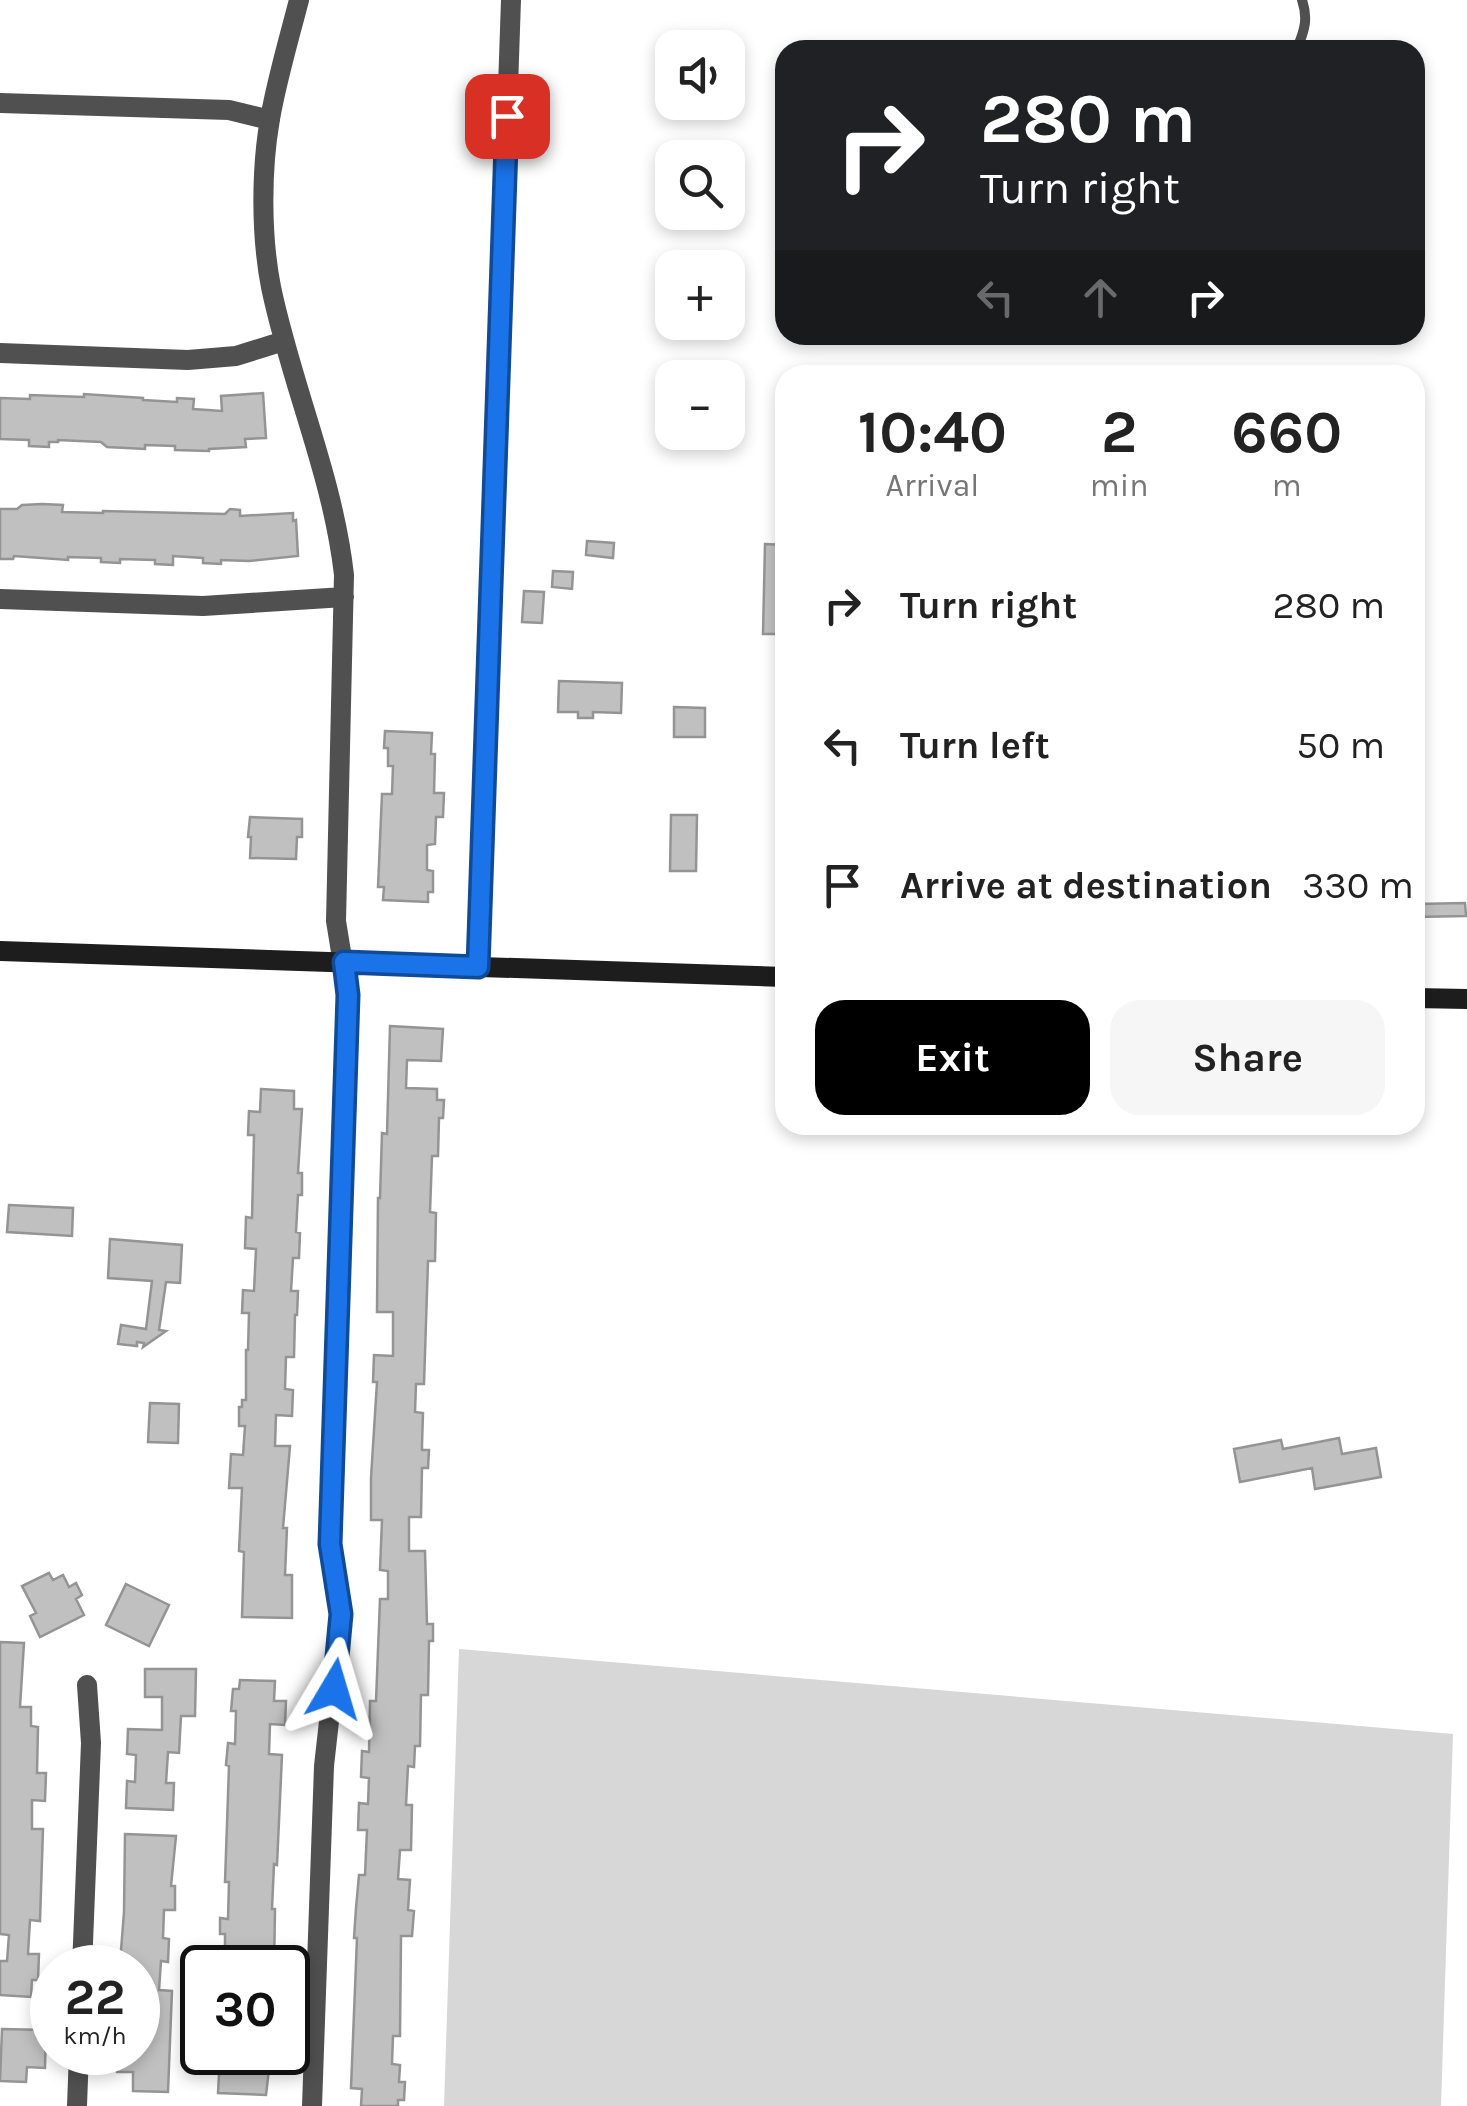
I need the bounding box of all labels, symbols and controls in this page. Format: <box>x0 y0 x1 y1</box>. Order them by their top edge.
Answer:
map controls <box>655 30 745 450</box>
button: sound <box>655 30 745 120</box>
pin <box>465 74 550 159</box>
text: 280 m <box>980 78 1196 160</box>
icon: right <box>815 80 945 210</box>
icon: arrive <box>480 89 535 144</box>
button: search <box>655 140 745 230</box>
text: Turn right <box>980 162 1180 214</box>
button: + <box>655 250 745 340</box>
icon: left <box>968 270 1023 325</box>
icon: ahead <box>1073 270 1128 325</box>
icon: right <box>1178 270 1233 325</box>
button: − <box>655 360 745 450</box>
text: 10:40 <box>858 397 1007 467</box>
text: 2 <box>1101 397 1137 467</box>
text: 660 <box>1231 397 1342 467</box>
text: Arrival <box>886 467 979 504</box>
text: min <box>1090 467 1149 504</box>
text: m <box>1272 467 1302 504</box>
icon: right <box>815 578 870 633</box>
text: Turn right <box>900 583 1077 628</box>
text: 280 m <box>1273 583 1385 628</box>
icon: left <box>815 718 870 773</box>
text: Turn left <box>900 723 1050 768</box>
text: 50 m <box>1296 723 1385 768</box>
icon: arrive <box>815 858 870 913</box>
text: Arrive at destination <box>900 863 1272 908</box>
text: 330 m <box>1302 863 1414 908</box>
button: Exit <box>815 1000 1090 1115</box>
button: Share <box>1110 1000 1385 1115</box>
position arrow <box>282 1637 386 1741</box>
speed limit sign: 30 <box>180 1945 310 2075</box>
text: 22 <box>65 1968 125 2027</box>
text: km/h <box>63 2021 127 2050</box>

